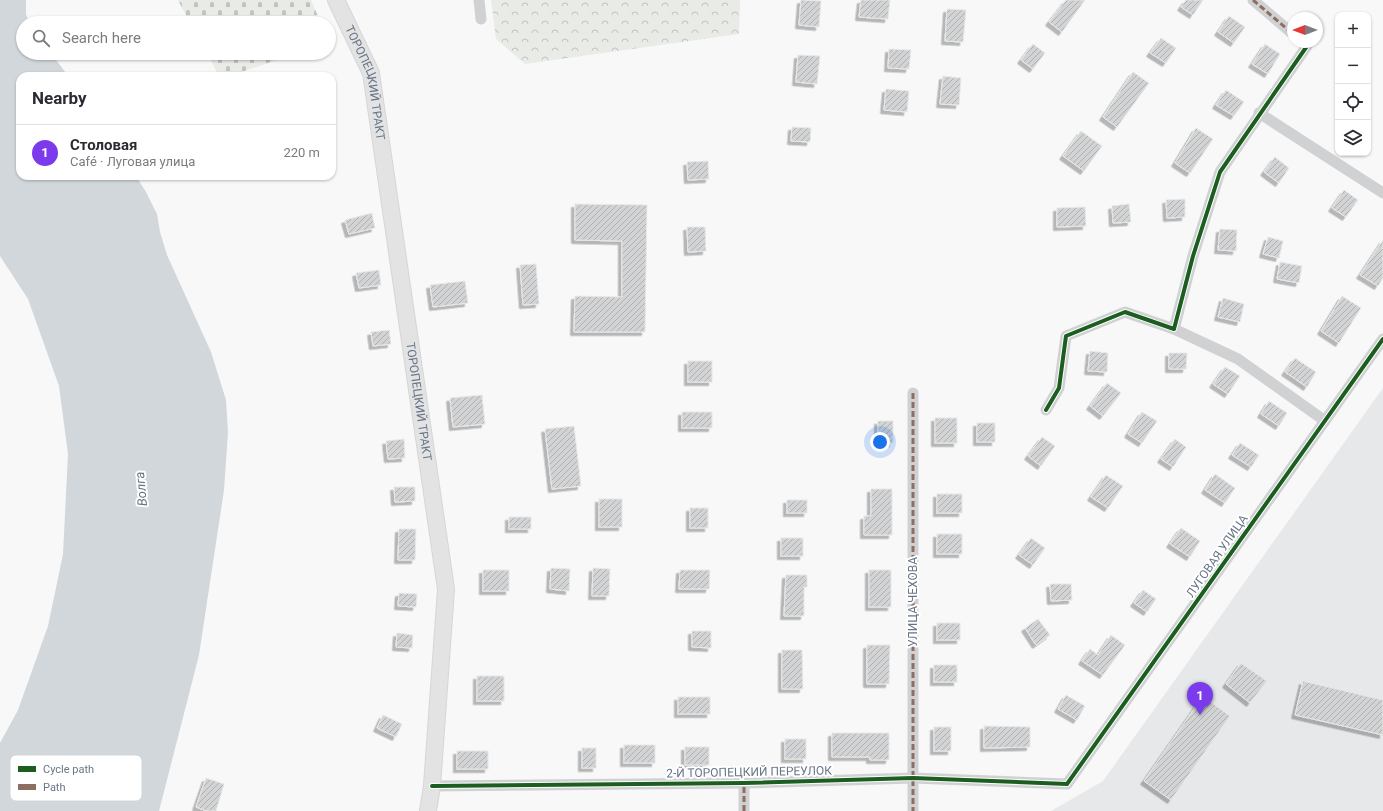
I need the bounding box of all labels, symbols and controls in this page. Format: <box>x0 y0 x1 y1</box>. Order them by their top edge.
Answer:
north arrow <box>1287 12 1323 48</box>
map controls <box>1335 12 1371 156</box>
button: + <box>1335 12 1371 48</box>
search box <box>16 16 336 60</box>
street label: ТОРОПЕЦКИЙ ТРАКТ <box>342 23 388 141</box>
icon: search <box>30 27 52 49</box>
text: Search here <box>62 29 141 47</box>
button: − <box>1335 48 1371 84</box>
button: locate <box>1335 84 1371 120</box>
text: Nearby <box>32 88 87 108</box>
button: layers <box>1335 120 1371 156</box>
text: Столовая <box>70 136 137 154</box>
text: 1 <box>41 145 49 160</box>
text: 220 m <box>283 145 320 160</box>
text: Café · Луговая улица <box>70 154 195 169</box>
street label: ТОРОПЕЦКИЙ ТРАКТ <box>403 341 434 462</box>
your location <box>870 432 890 452</box>
water label: Волга <box>132 471 150 507</box>
street label: ЛУГОВАЯ УЛИЦА <box>1183 512 1251 600</box>
street label: УЛИЦА ЧЕХОВА <box>906 557 920 647</box>
pin: 1 <box>1187 682 1213 715</box>
legend <box>10 755 142 801</box>
text: Cycle path <box>43 763 94 776</box>
street label: 2-Й ТОРОПЕЦКИЙ ПЕРЕУЛОК <box>666 763 832 780</box>
text: Path <box>43 781 66 794</box>

